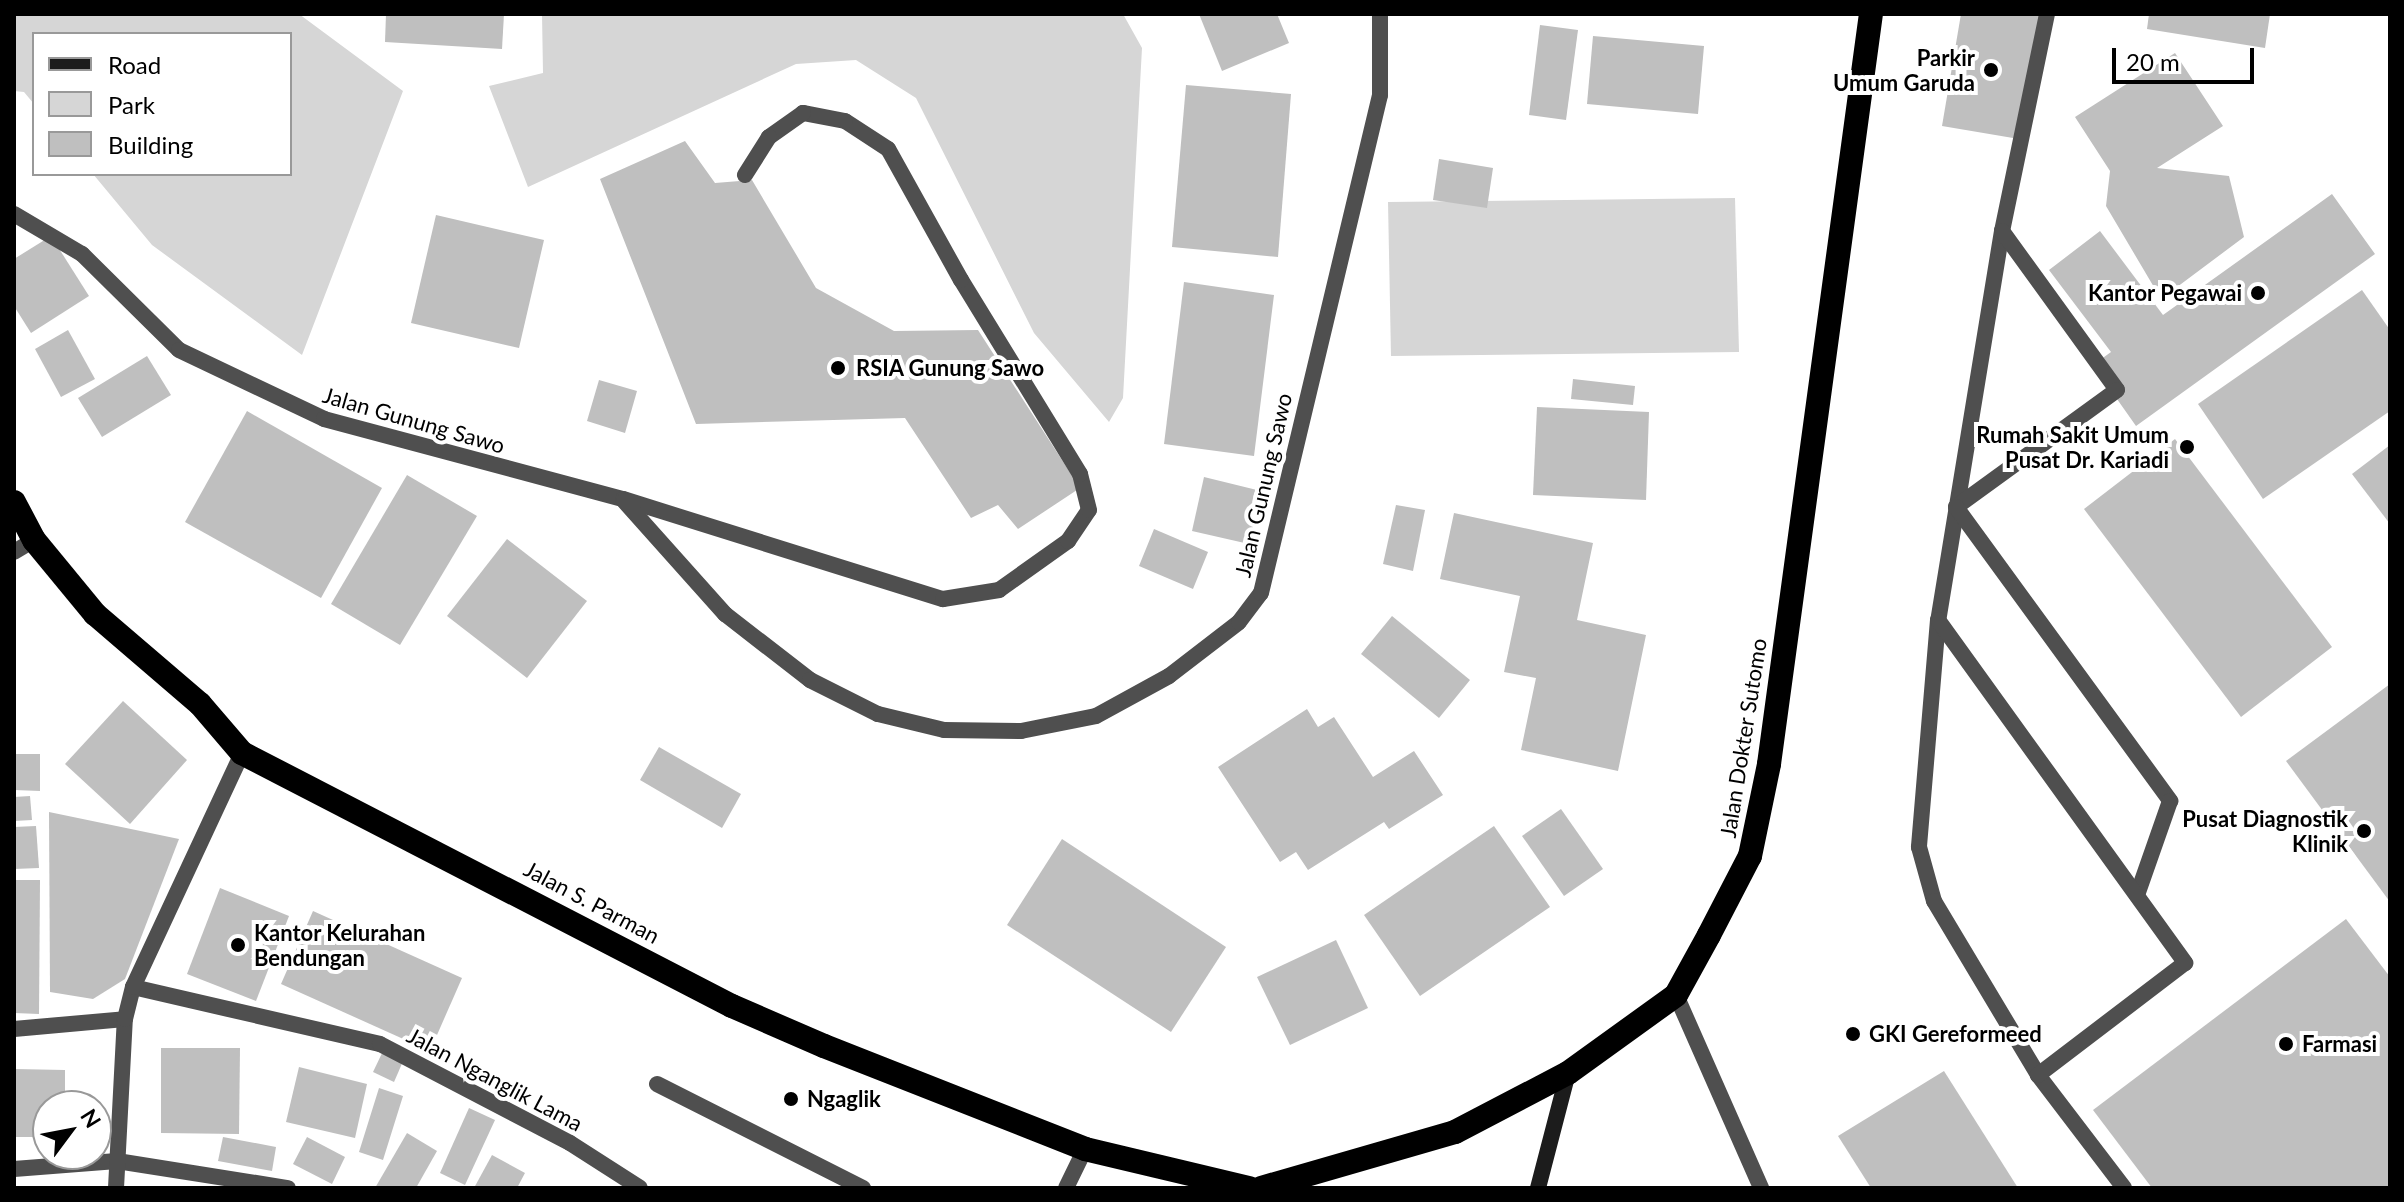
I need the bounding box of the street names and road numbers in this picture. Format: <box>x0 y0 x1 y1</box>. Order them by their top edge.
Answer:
street label: Jalan Gunung Sawo <box>320 381 508 459</box>
street label: Jalan Gunung Sawo <box>1229 390 1297 580</box>
street label: Jalan Dokter Sutomo <box>1714 636 1772 840</box>
street label: Jalan S. Parman <box>520 855 664 949</box>
street label: Jalan Nganglik Lama <box>403 1022 587 1136</box>

